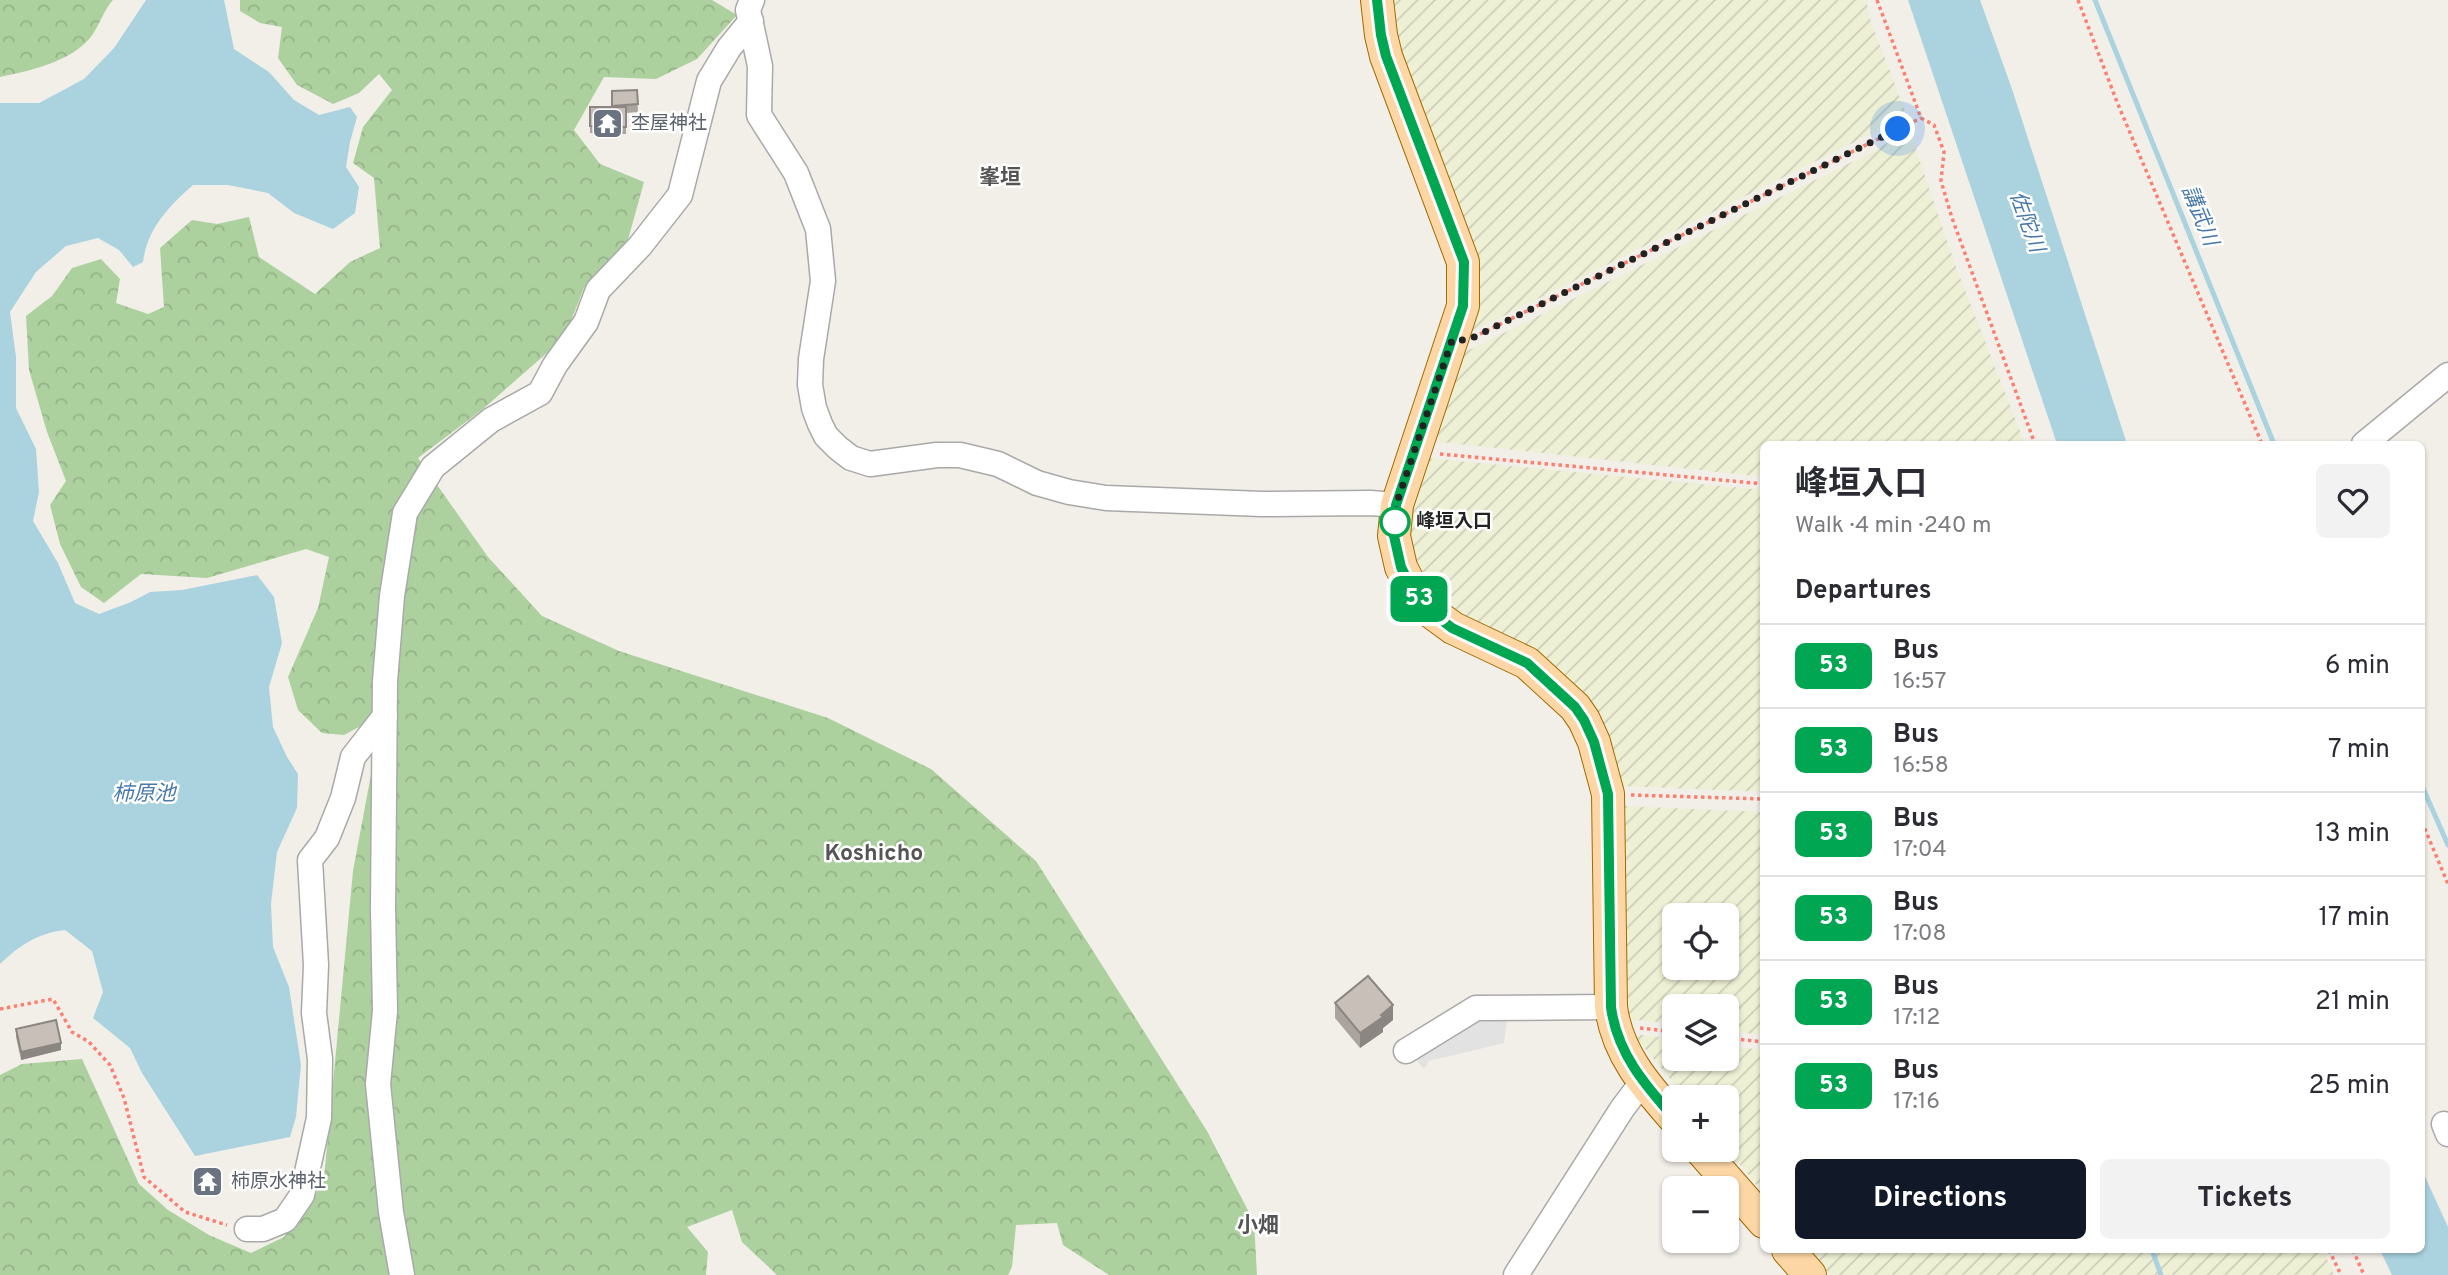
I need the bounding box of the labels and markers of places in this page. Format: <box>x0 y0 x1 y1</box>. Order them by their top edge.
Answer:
temple icon: 杢屋神社 <box>591 107 625 141</box>
place label: 杢屋神社 <box>631 112 707 136</box>
marker: 峰垣入口 <box>1380 507 1410 537</box>
place label: 峰垣入口 <box>1416 510 1492 534</box>
temple icon: 柿原水神社 <box>191 1165 225 1199</box>
place label: 柿原水神社 <box>231 1170 326 1194</box>

